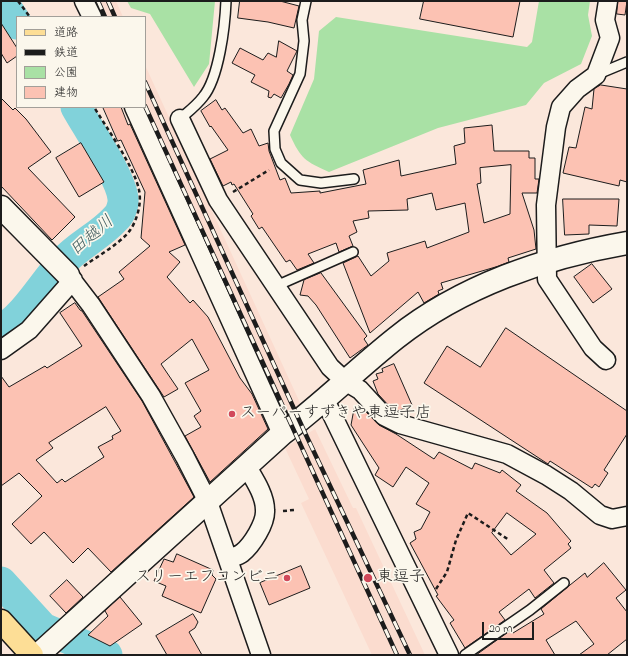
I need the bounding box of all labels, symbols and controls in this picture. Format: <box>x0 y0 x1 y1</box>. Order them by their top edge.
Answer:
legend <box>16 16 146 108</box>
text: 道路 <box>54 24 78 42</box>
text: 鉄道 <box>54 44 78 62</box>
text: 公園 <box>54 64 78 82</box>
text: 建物 <box>54 84 78 102</box>
water label: 田越川 <box>67 213 119 261</box>
place label: スーパーすずきや東逗子店 <box>240 404 431 424</box>
marker: スーパーすずきや東逗子店 <box>227 409 237 419</box>
place label: スリーエフコンビニ <box>135 568 279 588</box>
place label: 東逗子 <box>377 568 425 588</box>
marker: 東逗子 <box>362 572 374 584</box>
marker: スリーエフコンビニ <box>282 573 292 583</box>
scale bar <box>484 614 536 640</box>
text: 20 m <box>489 620 512 638</box>

